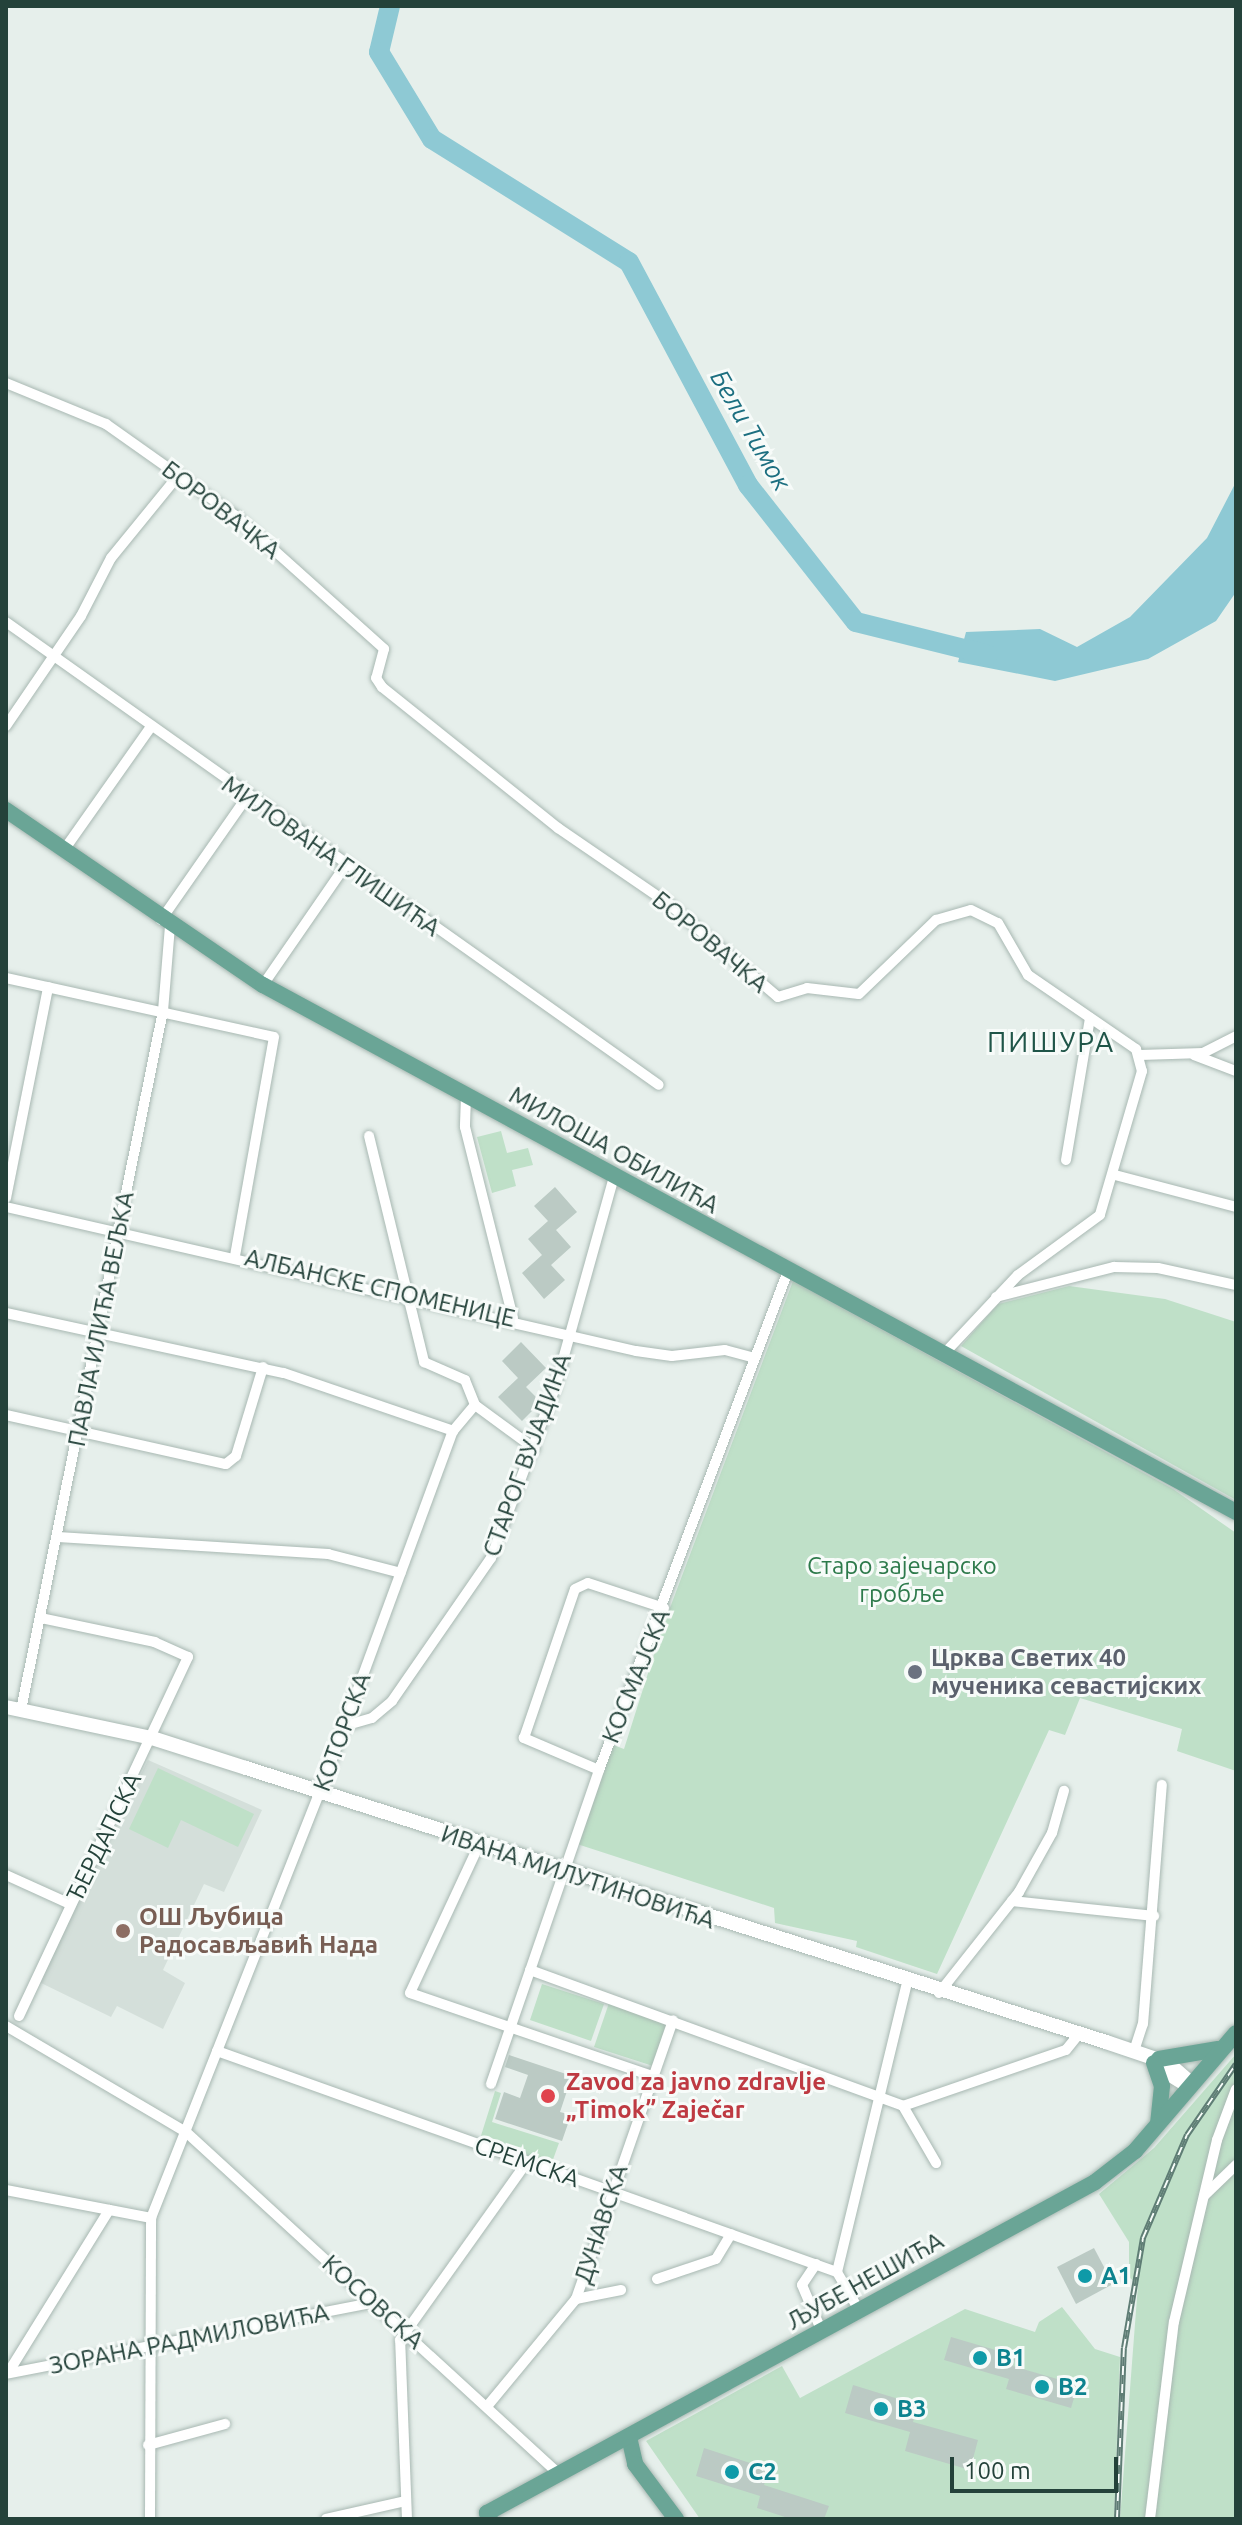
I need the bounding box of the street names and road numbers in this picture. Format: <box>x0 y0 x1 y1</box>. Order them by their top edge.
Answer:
street label: БОРОВАЧКА <box>156 455 286 565</box>
street label: МИЛОВАНА ГЛИШИЋА <box>216 770 446 942</box>
street label: БОРОВАЧКА <box>646 885 774 999</box>
street label: МИЛОША ОБИЛИЋА <box>504 1080 724 1220</box>
street label: ПАВЛА ИЛИЋА ВЕЉКА <box>62 1189 140 1449</box>
street label: АЛБАНСКЕ СПОМЕНИЦЕ <box>242 1243 518 1333</box>
street label: СТАРОГ ВУЈАДИНА <box>477 1349 577 1561</box>
street label: КОСМАЈСКА <box>596 1605 676 1747</box>
street label: КОТОРСКА <box>307 1669 377 1795</box>
street label: ЂЕРДАПСКА <box>61 1768 147 1906</box>
street label: ИВАНА МИЛУТИНОВИЋА <box>438 1819 718 1935</box>
street label: СРЕМСКА <box>471 2131 583 2193</box>
street label: ДУНАВСКА <box>568 2161 634 2287</box>
street label: ЉУБЕ НЕШИЋА <box>782 2226 948 2336</box>
street label: КОСОВСКА <box>316 2249 430 2355</box>
street label: ЗОРАНА РАДМИЛОВИЋА <box>47 2298 331 2380</box>

